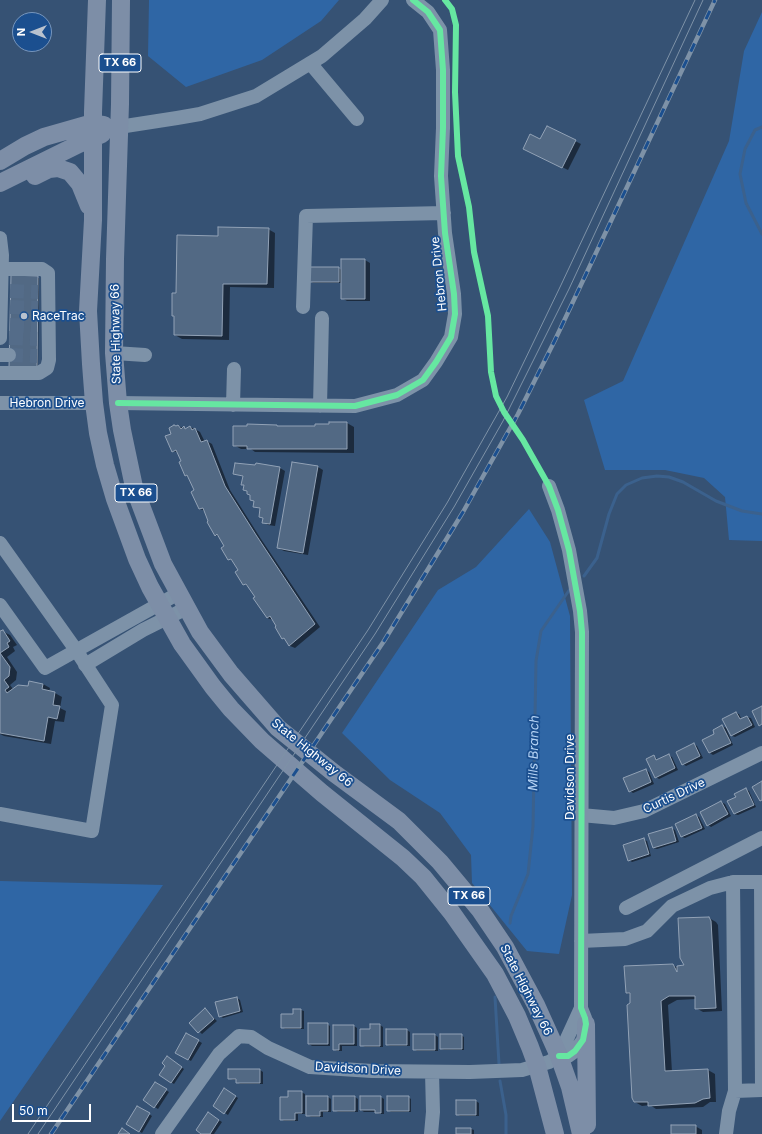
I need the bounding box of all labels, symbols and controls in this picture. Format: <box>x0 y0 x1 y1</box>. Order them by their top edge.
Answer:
north arrow <box>12 12 52 52</box>
text: N <box>14 28 28 36</box>
road number: TX 66 <box>99 54 141 72</box>
street label: Hebron Drive <box>428 236 450 312</box>
street label: State Highway 66 <box>108 284 124 384</box>
place label: RaceTrac <box>32 309 84 323</box>
marker: RaceTrac <box>19 311 29 321</box>
street label: Hebron Drive <box>9 396 85 410</box>
road number: TX 66 <box>115 484 157 502</box>
water label: Mills Branch <box>526 715 542 791</box>
street label: State Highway 66 <box>269 716 355 790</box>
street label: Davidson Drive <box>563 734 577 820</box>
street label: Curtis Drive <box>641 775 707 817</box>
road number: TX 66 <box>448 887 490 905</box>
street label: State Highway 66 <box>497 942 555 1038</box>
street label: Davidson Drive <box>315 1060 401 1078</box>
scale bar <box>14 1096 93 1122</box>
text: 50 m <box>19 1103 48 1118</box>

